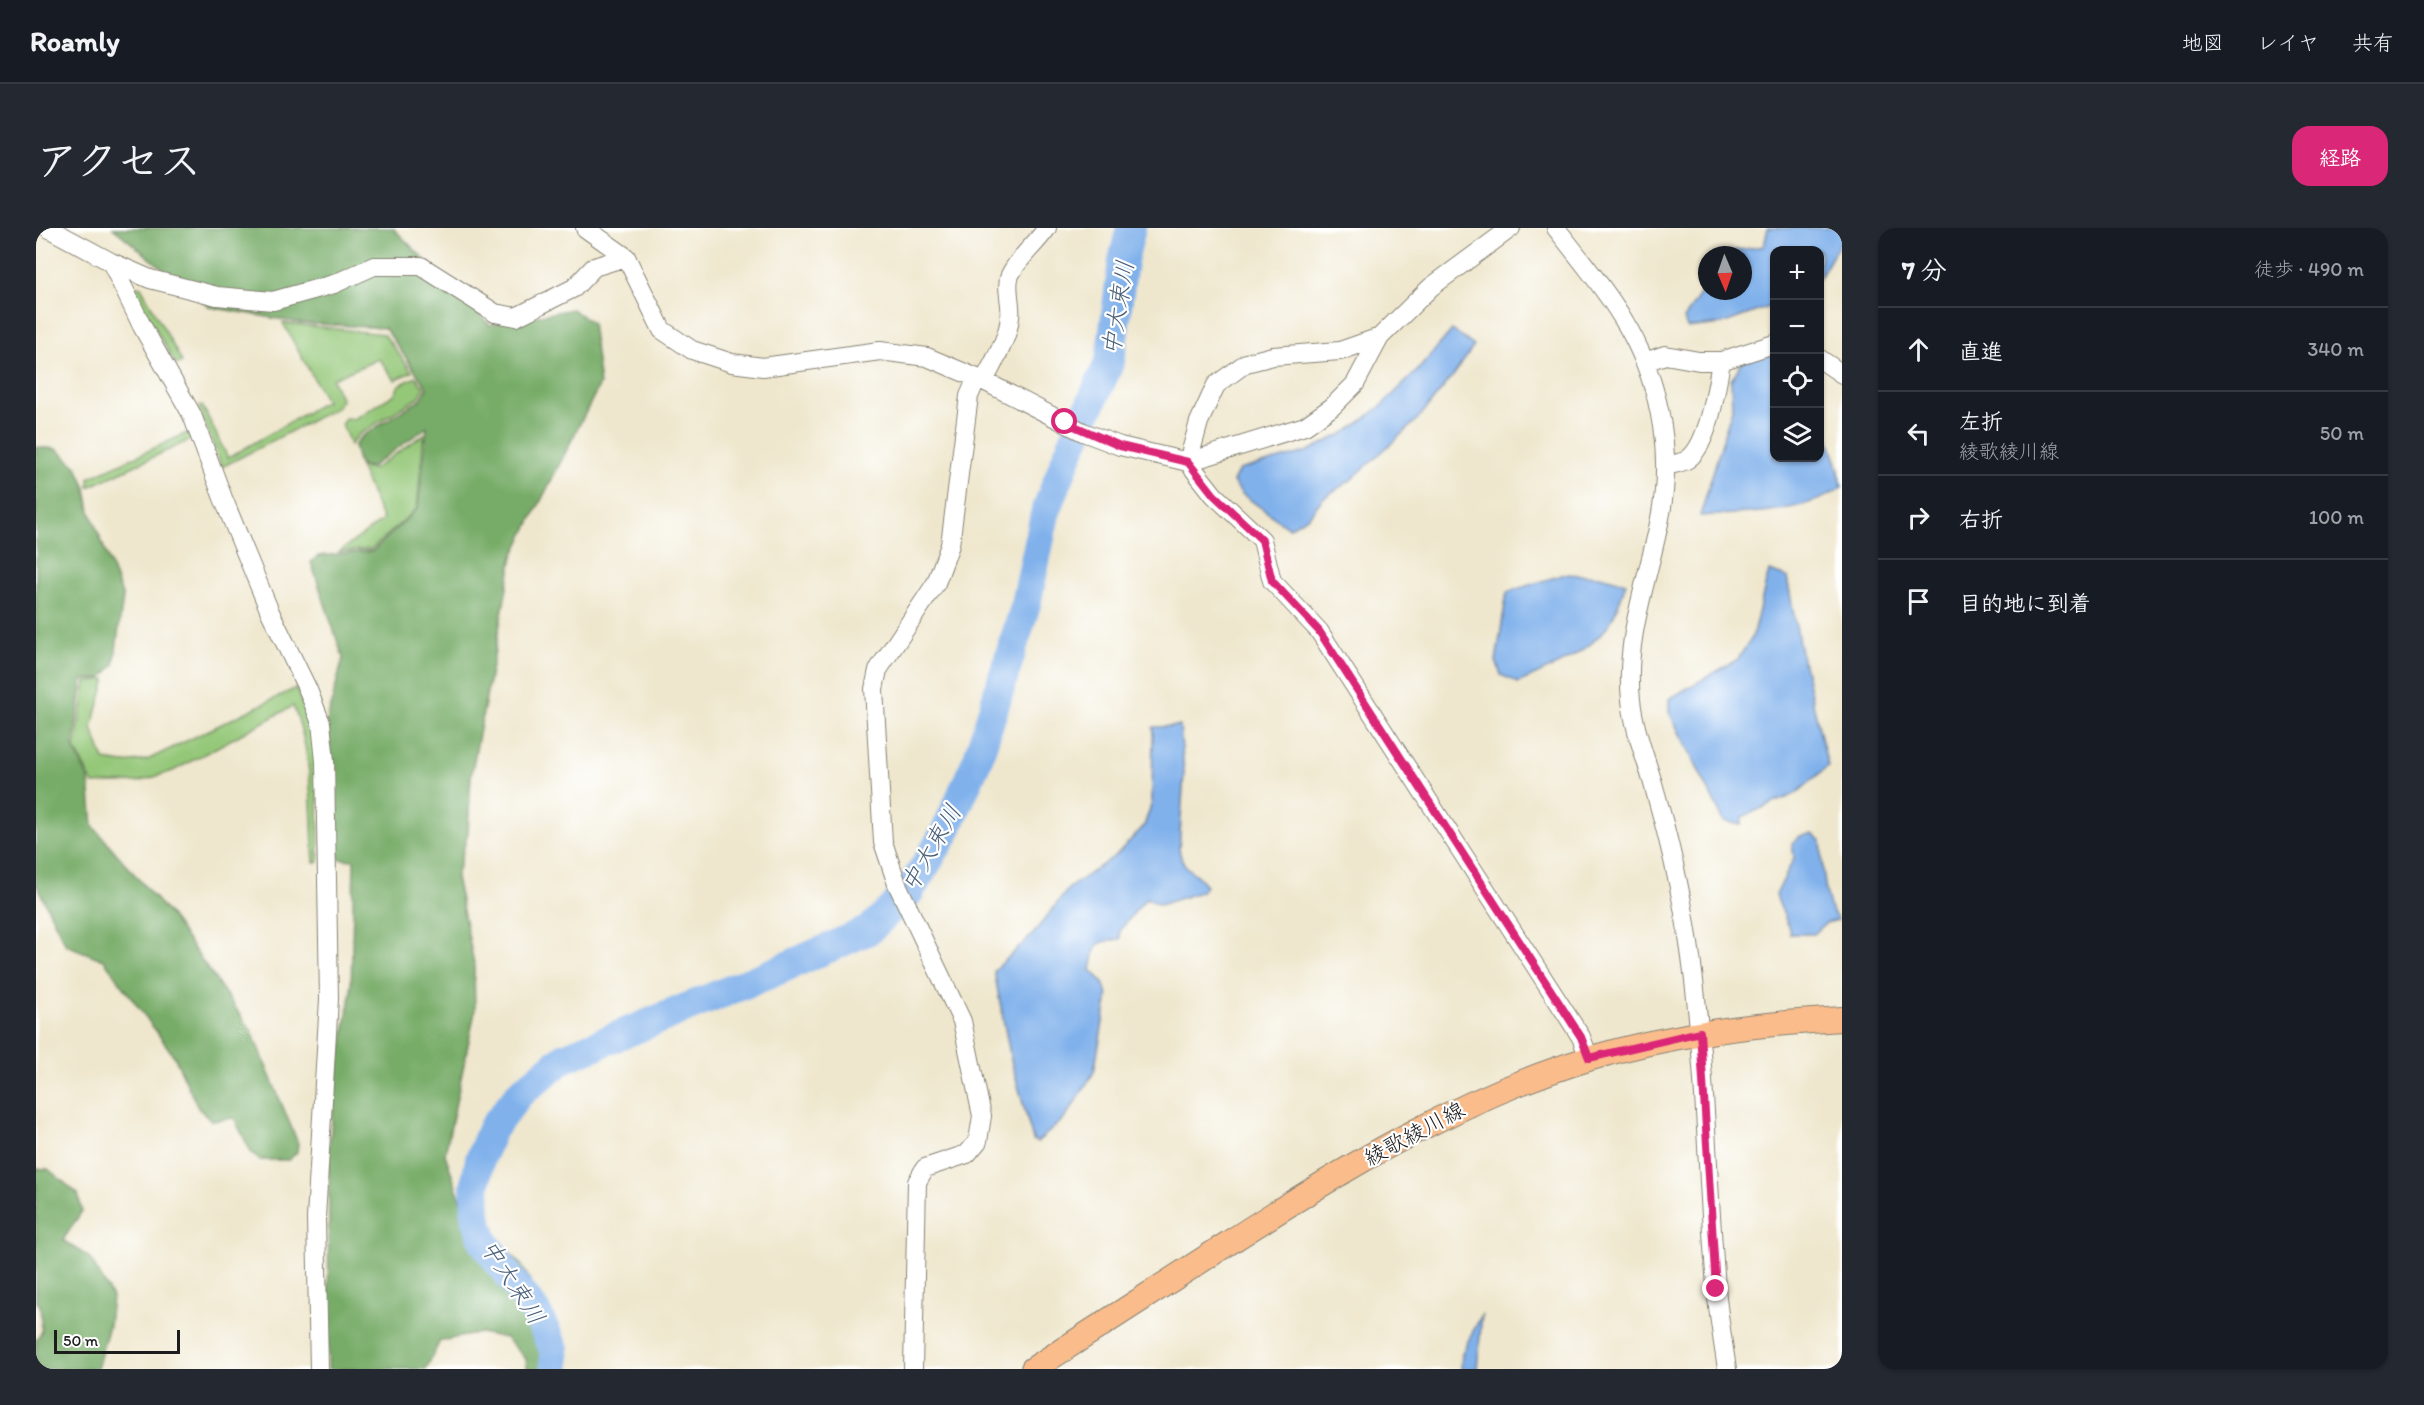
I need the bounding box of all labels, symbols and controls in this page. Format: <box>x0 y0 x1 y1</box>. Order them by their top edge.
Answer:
text: Roamly <box>30 24 120 58</box>
text: 地図 <box>2182 30 2224 55</box>
text: レイヤ <box>2257 30 2319 55</box>
text: 共有 <box>2352 30 2394 55</box>
button: 経路 <box>2292 126 2388 186</box>
text: アクセス <box>36 135 201 186</box>
north arrow <box>1698 246 1752 300</box>
map controls <box>1770 246 1824 462</box>
button: + <box>1770 246 1824 300</box>
text: 7 分 <box>1902 254 1947 286</box>
text: 徒歩 · 490 m <box>2254 257 2364 281</box>
water label: 中大束川 <box>1096 258 1139 358</box>
button: − <box>1770 300 1824 354</box>
icon: ahead <box>1902 333 1935 366</box>
text: 340 m <box>2307 337 2364 361</box>
text: 直進 <box>1959 338 2003 365</box>
button: locate <box>1770 354 1824 408</box>
route start <box>1051 408 1077 434</box>
button: layers <box>1770 408 1824 462</box>
text: 左折 <box>1959 408 2003 435</box>
icon: left <box>1902 417 1935 450</box>
text: 50 m <box>2320 421 2364 445</box>
text: 綾歌綾川線 <box>1959 439 2059 463</box>
icon: right <box>1902 501 1935 534</box>
text: 100 m <box>2309 505 2364 529</box>
text: 右折 <box>1959 506 2003 533</box>
icon: arrive <box>1902 585 1935 618</box>
text: 目的地に到着 <box>1959 590 2091 617</box>
water label: 中大束川 <box>894 799 967 897</box>
street label: 綾歌綾川線 <box>1359 1096 1469 1171</box>
water label: 中大束川 <box>475 1234 552 1330</box>
route end <box>1702 1275 1728 1301</box>
scale bar <box>54 1327 180 1354</box>
text: 50 m <box>63 1331 98 1350</box>

